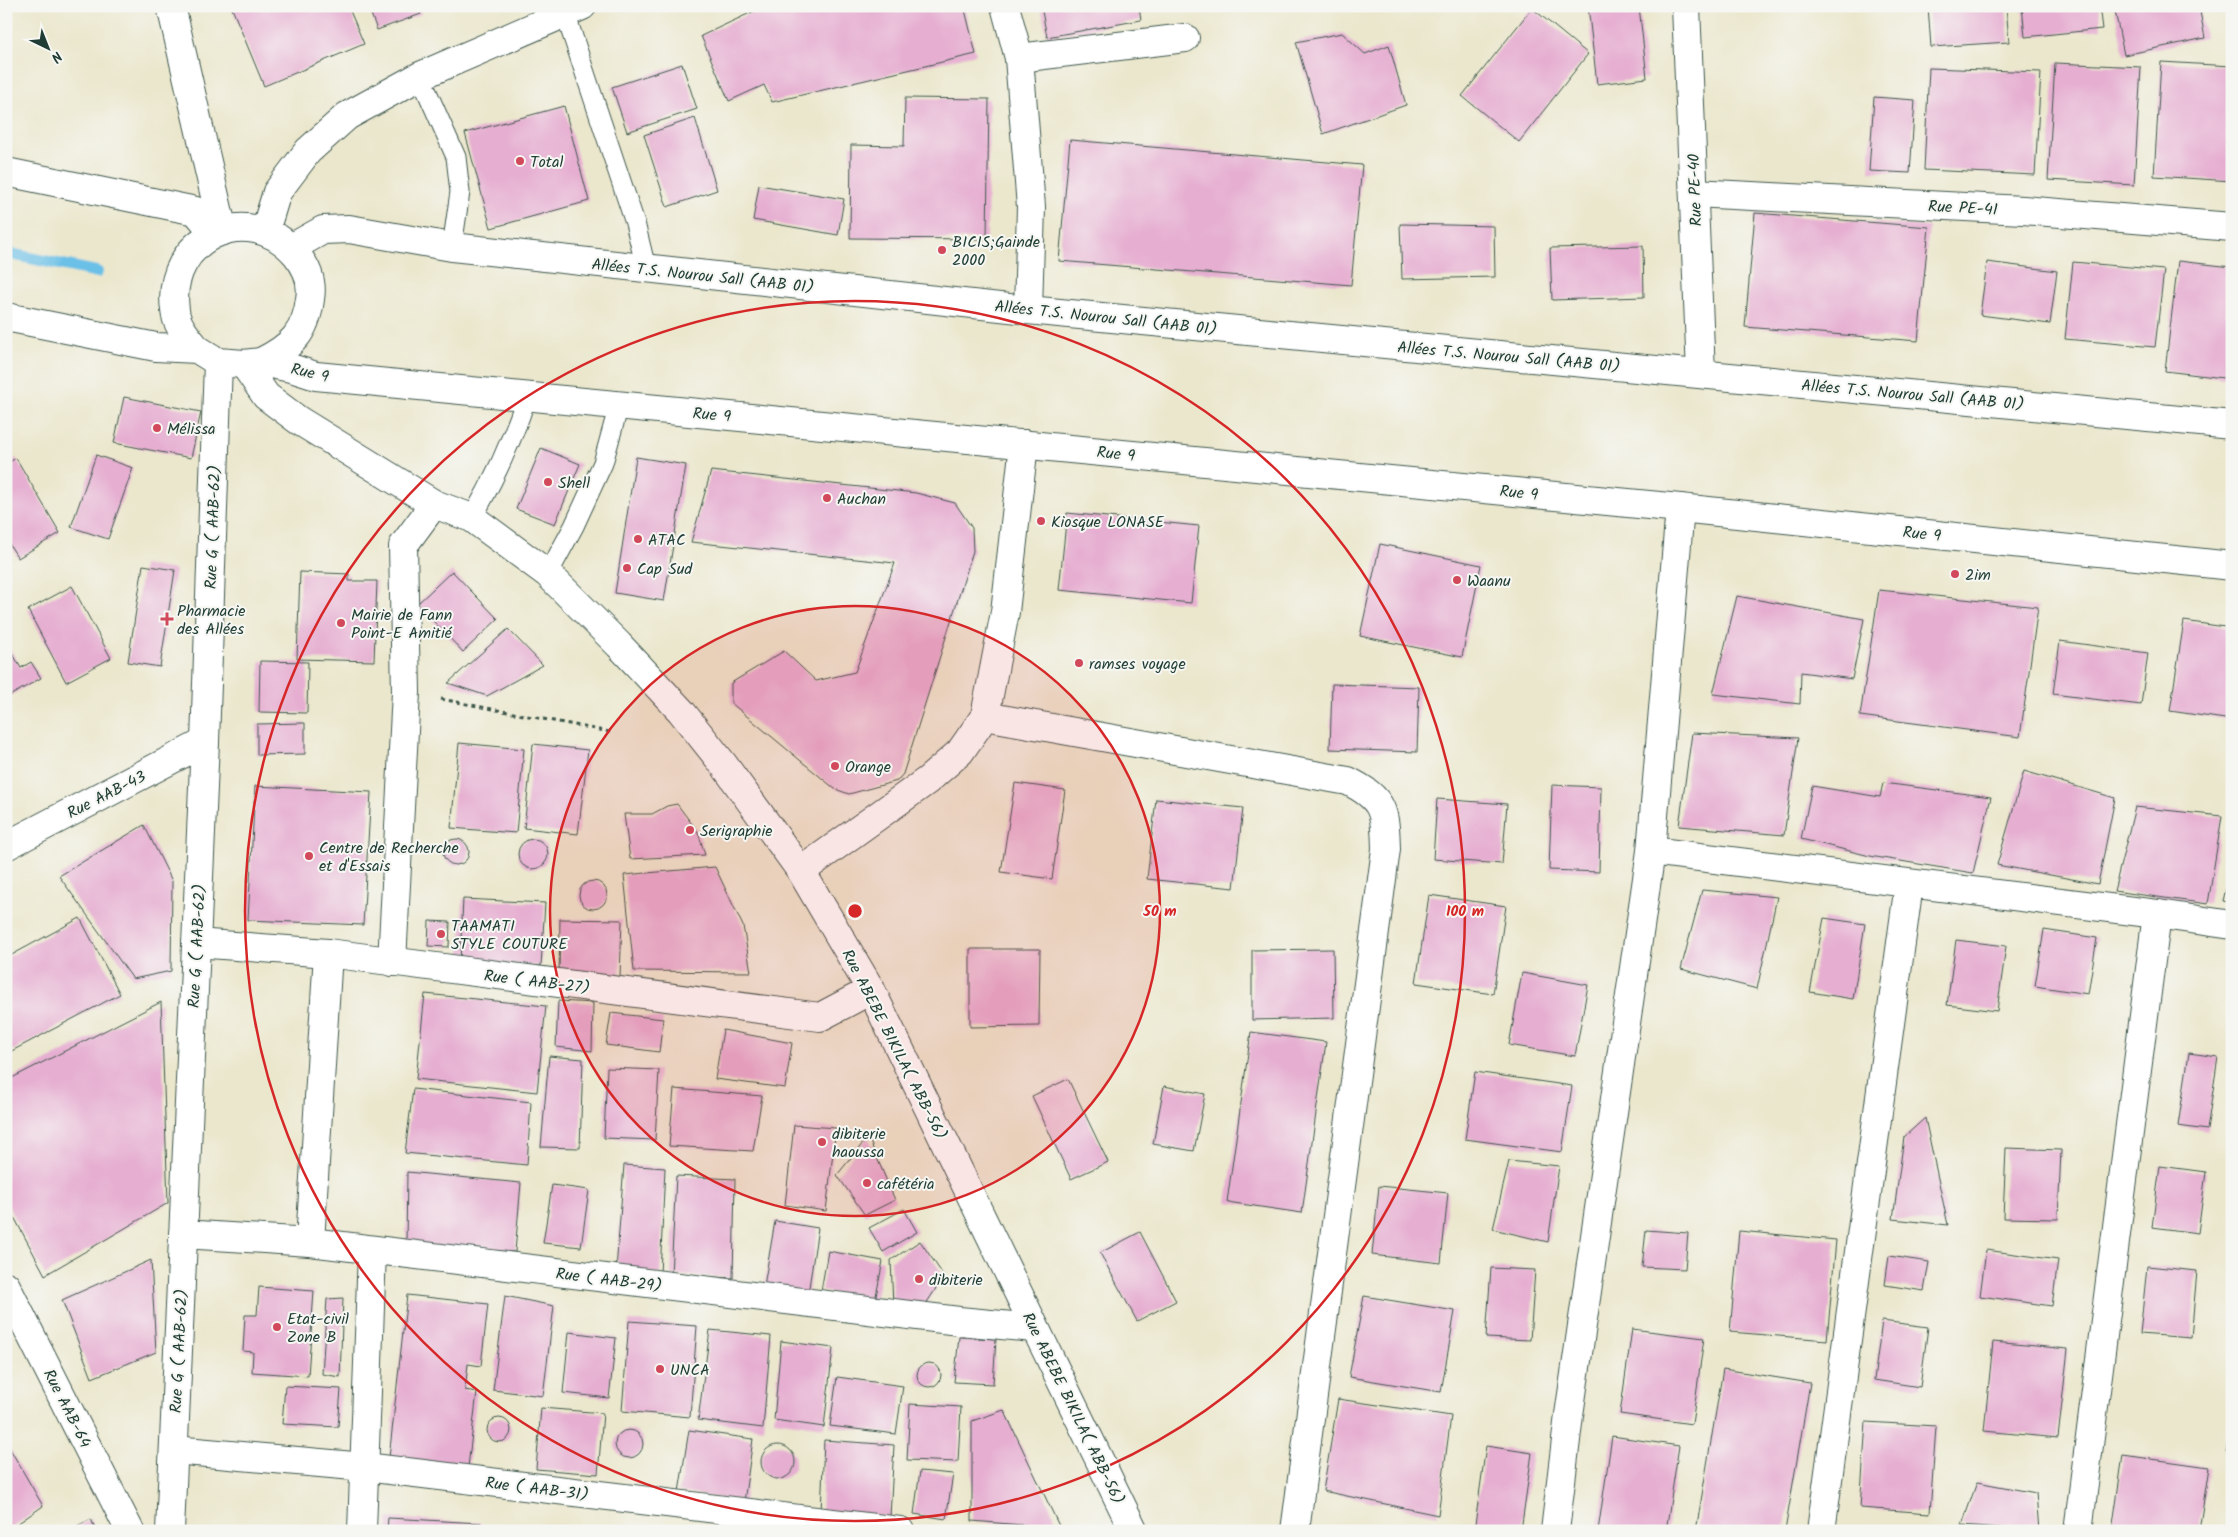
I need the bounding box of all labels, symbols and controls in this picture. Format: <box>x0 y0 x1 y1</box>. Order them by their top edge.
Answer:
north arrow <box>22 22 72 72</box>
text: N <box>45 46 67 68</box>
place label: Total <box>530 150 564 175</box>
street label: Rue PE-40 <box>1682 153 1709 227</box>
marker: Total <box>514 155 526 167</box>
street label: Rue PE-41 <box>1927 194 1998 223</box>
place label: BICIS;Gainde 2000 <box>952 230 1040 273</box>
marker: BICIS;Gainde 2000 <box>936 244 948 256</box>
street label: Allées T.S. Nourou Sall (AAB 01) <box>590 252 815 301</box>
street label: Allées T.S. Nourou Sall (AAB 01) <box>993 294 1218 343</box>
street label: Allées T.S. Nourou Sall (AAB 01) <box>1396 335 1621 380</box>
street label: Rue 9 <box>288 357 331 390</box>
street label: Allées T.S. Nourou Sall (AAB 01) <box>1800 373 2025 418</box>
street label: Rue 9 <box>692 401 732 430</box>
place label: Mélissa <box>167 417 216 442</box>
marker: Mélissa <box>151 422 163 434</box>
street label: Rue 9 <box>1095 440 1136 469</box>
street label: Rue G ( AAB-62) <box>199 465 228 590</box>
place label: Shell <box>558 471 590 496</box>
marker: Shell <box>542 476 554 488</box>
street label: Rue 9 <box>1498 479 1539 508</box>
place label: Auchan <box>837 487 886 512</box>
marker: Auchan <box>821 492 833 504</box>
place label: Kiosque LONASE <box>1051 510 1165 535</box>
marker: Kiosque LONASE <box>1035 515 1047 527</box>
street label: Rue 9 <box>1901 520 1942 549</box>
place label: ATAC <box>648 528 686 553</box>
marker: ATAC <box>632 533 644 545</box>
place label: Cap Sud <box>637 557 693 582</box>
marker: Cap Sud <box>621 562 633 574</box>
place label: 2im <box>1965 563 1991 588</box>
marker: 2im <box>1949 568 1961 580</box>
place label: Waanu <box>1467 569 1511 594</box>
marker: Waanu <box>1451 574 1463 586</box>
place label: Pharmacie des Allées <box>177 599 245 642</box>
place label: Mairie de Fann Point-E Amitié <box>351 603 453 646</box>
marker: Pharmacie des Allées <box>161 613 173 625</box>
marker: Mairie de Fann Point-E Amitié <box>335 617 347 629</box>
place label: ramses voyage <box>1089 652 1186 677</box>
marker: ramses voyage <box>1073 657 1085 669</box>
place label: Orange <box>845 755 891 780</box>
marker: Orange <box>829 760 841 772</box>
street label: Rue AAB-43 <box>63 765 150 826</box>
place label: Serigraphie <box>700 819 772 844</box>
marker: Serigraphie <box>684 824 696 836</box>
place label: Centre de Recherche et d'Essais <box>319 836 459 879</box>
marker: Centre de Recherche et d'Essais <box>303 850 315 862</box>
street label: Rue G ( AAB-62) <box>182 883 213 1009</box>
text: 50 m <box>1142 900 1177 924</box>
text: 100 m <box>1446 900 1484 924</box>
centre of rings <box>846 902 864 920</box>
place label: TAAMATI STYLE COUTURE <box>451 914 568 957</box>
marker: TAAMATI STYLE COUTURE <box>435 928 447 940</box>
street label: Rue ABEBE BIKILA( ABB-56) <box>835 945 953 1144</box>
street label: Rue ( AAB-27) <box>482 964 591 1001</box>
place label: dibiterie haoussa <box>832 1122 886 1165</box>
marker: dibiterie haoussa <box>816 1136 828 1148</box>
place label: cafétéria <box>877 1172 934 1197</box>
marker: cafétéria <box>861 1177 873 1189</box>
street label: Rue ( AAB-29) <box>554 1262 663 1299</box>
place label: dibiterie <box>929 1268 983 1293</box>
marker: dibiterie <box>913 1273 925 1285</box>
street label: Rue G ( AAB-62) <box>164 1288 195 1414</box>
place label: Etat-civil Zone B <box>287 1307 349 1350</box>
street label: Rue ABEBE BIKILA( ABB-56) <box>1015 1308 1130 1509</box>
marker: Etat-civil Zone B <box>271 1321 283 1333</box>
place label: UNCA <box>670 1358 710 1383</box>
marker: UNCA <box>654 1363 666 1375</box>
street label: Rue AAB-64 <box>36 1365 97 1453</box>
street label: Rue ( AAB-31) <box>484 1471 590 1508</box>

